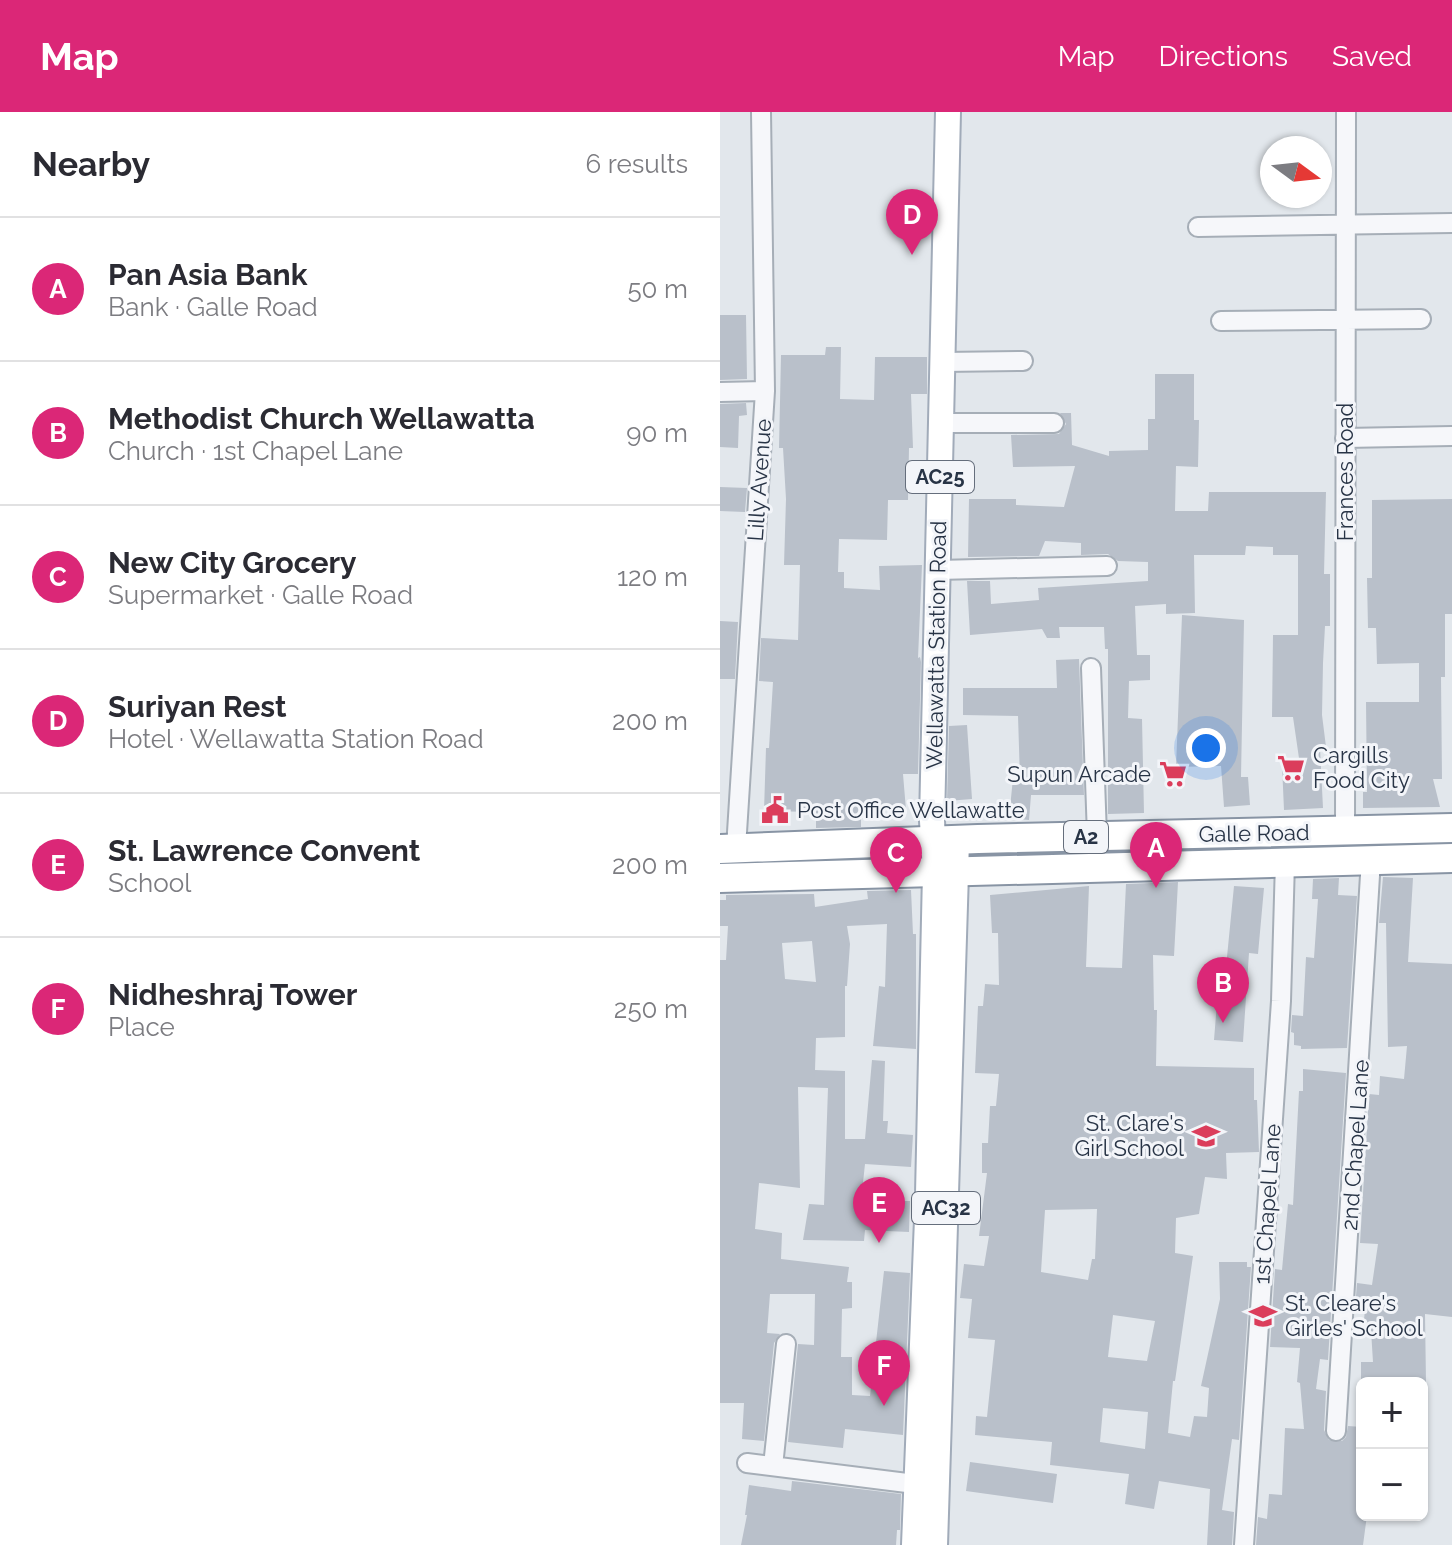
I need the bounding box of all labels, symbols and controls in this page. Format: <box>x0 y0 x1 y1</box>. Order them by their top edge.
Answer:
text: Map <box>40 34 119 79</box>
text: Map <box>1058 40 1115 73</box>
text: Directions <box>1159 40 1288 73</box>
text: Saved <box>1332 40 1412 73</box>
north arrow <box>1260 136 1332 208</box>
text: Nearby <box>32 144 150 184</box>
text: 6 results <box>585 149 688 179</box>
pin: D <box>886 189 938 255</box>
text: Pan Asia Bank <box>108 257 307 292</box>
text: A <box>49 274 67 304</box>
text: 50 m <box>627 274 688 304</box>
text: Bank · Galle Road <box>108 292 318 322</box>
text: Methodist Church Wellawatta <box>108 401 535 436</box>
street label: Frances Road <box>1332 403 1358 541</box>
text: B <box>49 418 67 448</box>
text: 90 m <box>626 418 688 448</box>
street label: Lilly Avenue <box>742 418 776 542</box>
text: Church · 1st Chapel Lane <box>108 436 403 466</box>
road number: AC25 <box>906 461 974 493</box>
street label: Wellawatta Station Road <box>921 520 951 770</box>
text: New City Grocery <box>108 545 357 580</box>
text: C <box>49 562 67 592</box>
text: 120 m <box>617 562 688 592</box>
text: Supermarket · Galle Road <box>108 580 413 610</box>
text: Suriyan Rest <box>108 689 286 724</box>
text: D <box>49 706 67 736</box>
text: 200 m <box>612 706 688 736</box>
text: Hotel · Wellawatta Station Road <box>108 724 484 754</box>
your location <box>1186 728 1226 768</box>
place label: Cargills Food City <box>1313 742 1410 793</box>
supermarket icon: Cargills Food City <box>1276 753 1306 783</box>
supermarket icon: Supun Arcade <box>1158 759 1188 789</box>
place label: Supun Arcade <box>1007 761 1151 787</box>
public building icon: Post Office Wellawatte <box>760 795 790 825</box>
place label: Post Office Wellawatte <box>797 797 1025 823</box>
street label: Galle Road <box>1198 819 1310 847</box>
road number: A2 <box>1064 821 1108 853</box>
pin: A <box>1130 822 1182 888</box>
pin: C <box>870 827 922 893</box>
text: St. Lawrence Convent <box>108 833 420 868</box>
text: E <box>50 850 66 880</box>
text: 200 m <box>612 850 688 880</box>
text: School <box>108 868 191 898</box>
pin: B <box>1197 957 1249 1023</box>
text: Nidheshraj Tower <box>108 977 357 1012</box>
text: F <box>51 994 65 1024</box>
text: 250 m <box>614 994 688 1024</box>
text: Place <box>108 1012 175 1042</box>
street label: 2nd Chapel Lane <box>1336 1058 1374 1231</box>
place label: St. Clare's Girl School <box>1074 1110 1184 1161</box>
school or university icon: St. Clare's Girl School <box>1191 1121 1221 1151</box>
street label: 1st Chapel Lane <box>1248 1123 1286 1285</box>
pin: E <box>853 1177 905 1243</box>
road number: AC32 <box>912 1192 980 1224</box>
place label: St. Cleare's Girles' School <box>1285 1290 1423 1341</box>
school or university icon: St. Cleare's Girles' School <box>1248 1301 1278 1331</box>
pin: F <box>858 1340 910 1406</box>
map controls <box>1356 1377 1428 1521</box>
button: + <box>1356 1377 1428 1449</box>
button: − <box>1356 1449 1428 1521</box>

